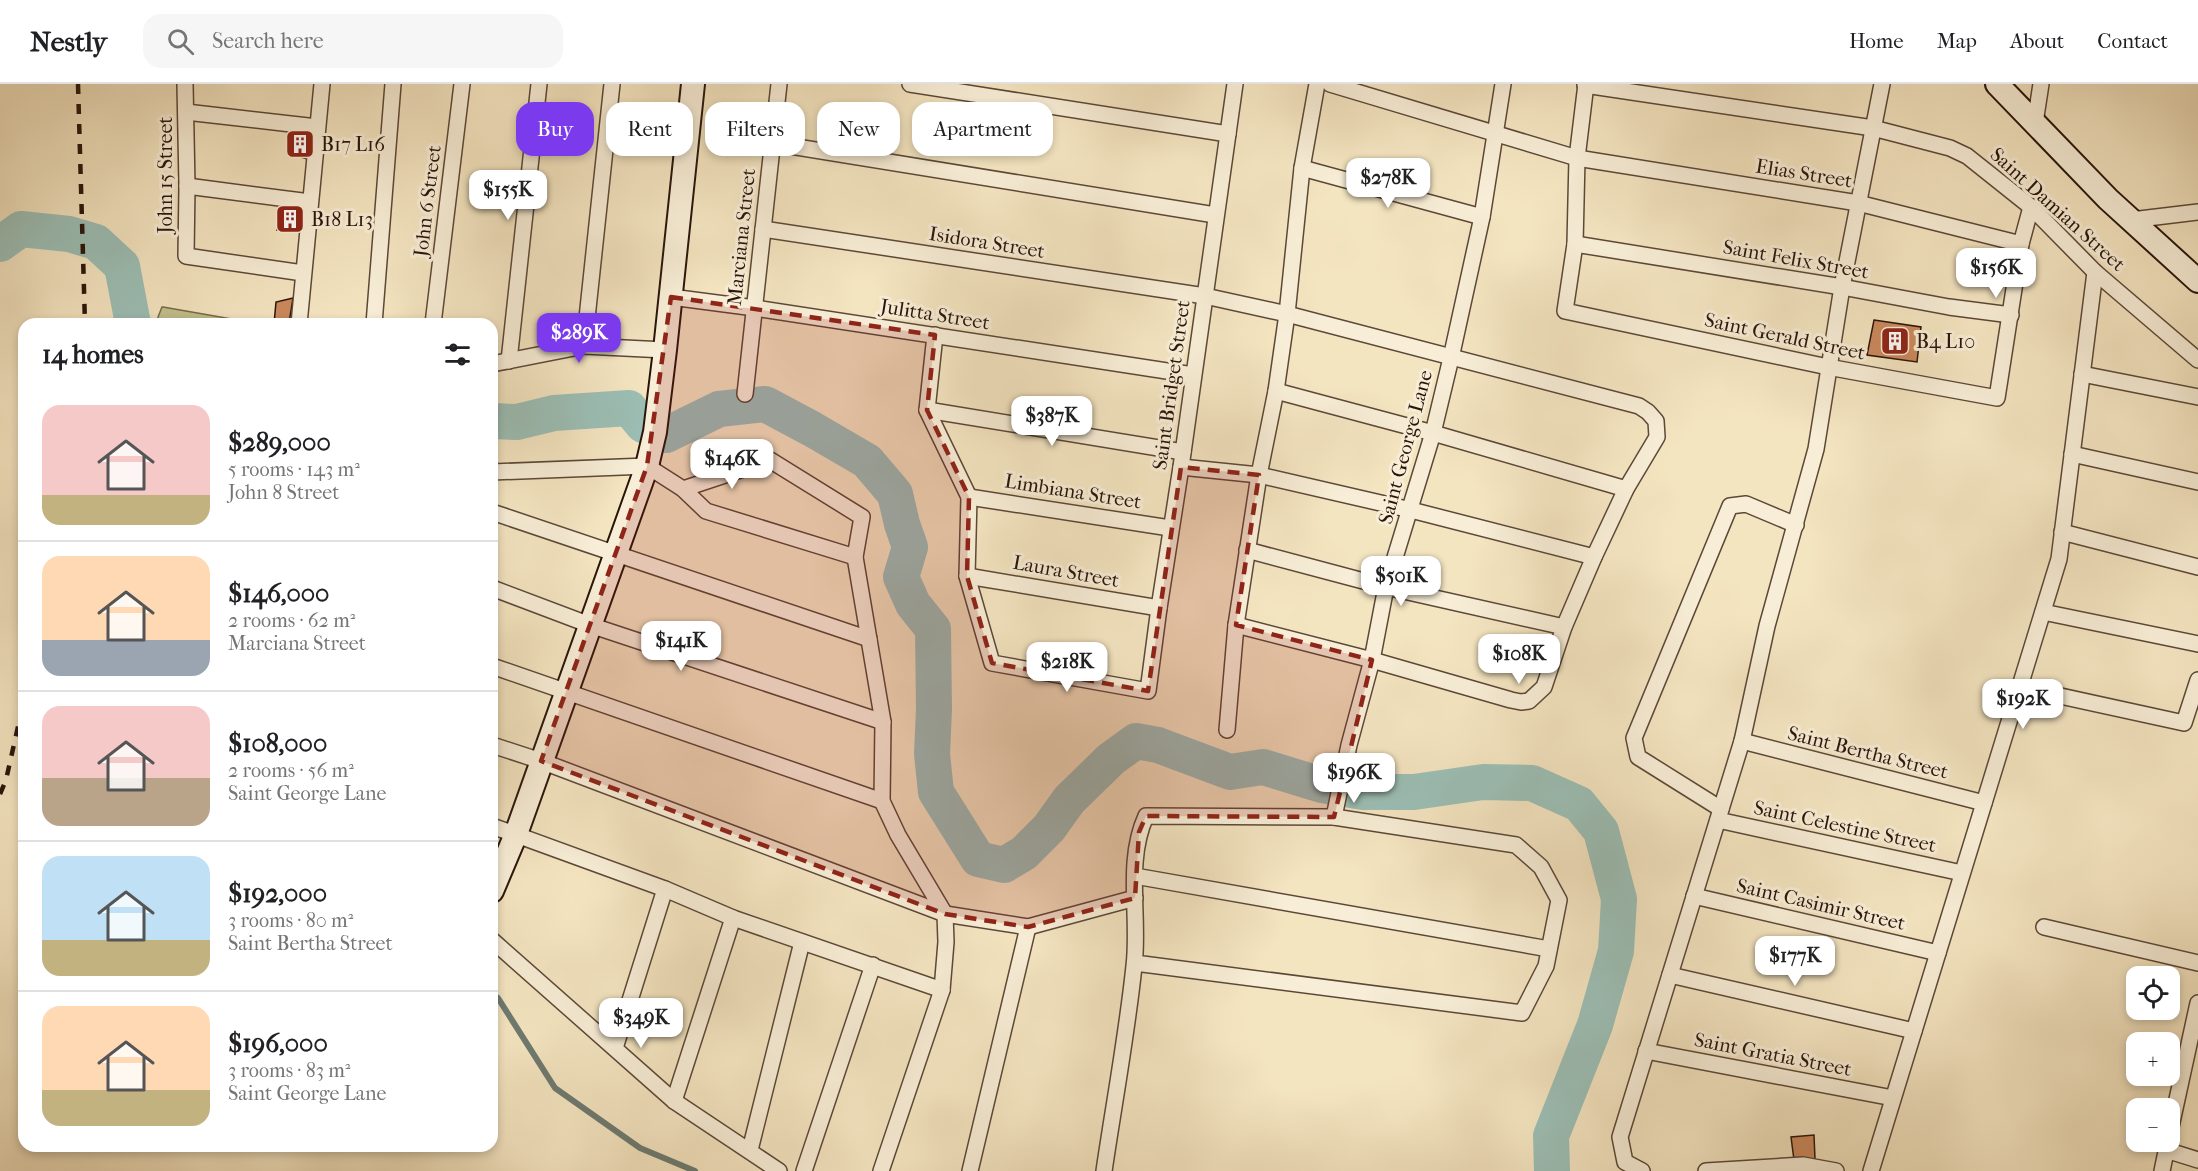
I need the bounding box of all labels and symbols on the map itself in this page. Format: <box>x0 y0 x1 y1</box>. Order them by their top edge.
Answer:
street label: John 15 Street <box>154 117 177 236</box>
building icon: B17 L16 <box>284 128 316 160</box>
place label: B17 L16 <box>321 133 385 156</box>
street label: Saint Damian Street <box>1986 143 2130 276</box>
street label: John 6 Street <box>409 144 446 260</box>
street label: Elias Street <box>1754 155 1854 192</box>
pin: $278K <box>1346 158 1430 209</box>
street label: Marciana Street <box>723 167 760 307</box>
pin: $155K <box>466 170 550 221</box>
building icon: B18 L13 <box>274 203 306 235</box>
place label: B18 L13 <box>311 208 373 231</box>
street label: Isidora Street <box>928 222 1046 263</box>
street label: Saint Felix Street <box>1721 235 1871 284</box>
pin: $156K <box>1954 248 2038 299</box>
street label: Julitta Street <box>877 294 991 334</box>
street label: Saint Bridget Street <box>1148 299 1195 472</box>
street label: Saint Gerald Street <box>1703 308 1867 365</box>
pin: $289K <box>537 313 621 364</box>
building icon: B4 L10 <box>1879 325 1911 357</box>
place label: B4 L10 <box>1916 330 1975 353</box>
street label: Saint George Lane <box>1374 368 1437 527</box>
pin: $387K <box>1010 396 1094 447</box>
pin: $146K <box>690 439 774 490</box>
street label: Limbiana Street <box>1003 469 1143 514</box>
street label: Laura Street <box>1011 551 1121 592</box>
pin: $501K <box>1359 556 1443 607</box>
pin: $141K <box>639 621 723 672</box>
pin: $108K <box>1477 634 1561 685</box>
pin: $218K <box>1025 642 1109 693</box>
pin: $192K <box>1981 679 2065 730</box>
street label: Saint Bertha Street <box>1785 721 1951 784</box>
pin: $196K <box>1312 753 1396 804</box>
street label: Saint Celestine Street <box>1752 796 1938 857</box>
street label: Saint Casimir Street <box>1734 874 1908 935</box>
pin: $177K <box>1753 936 1837 987</box>
pin: $349K <box>599 998 683 1049</box>
street label: Saint Gratia Street <box>1692 1028 1853 1081</box>

